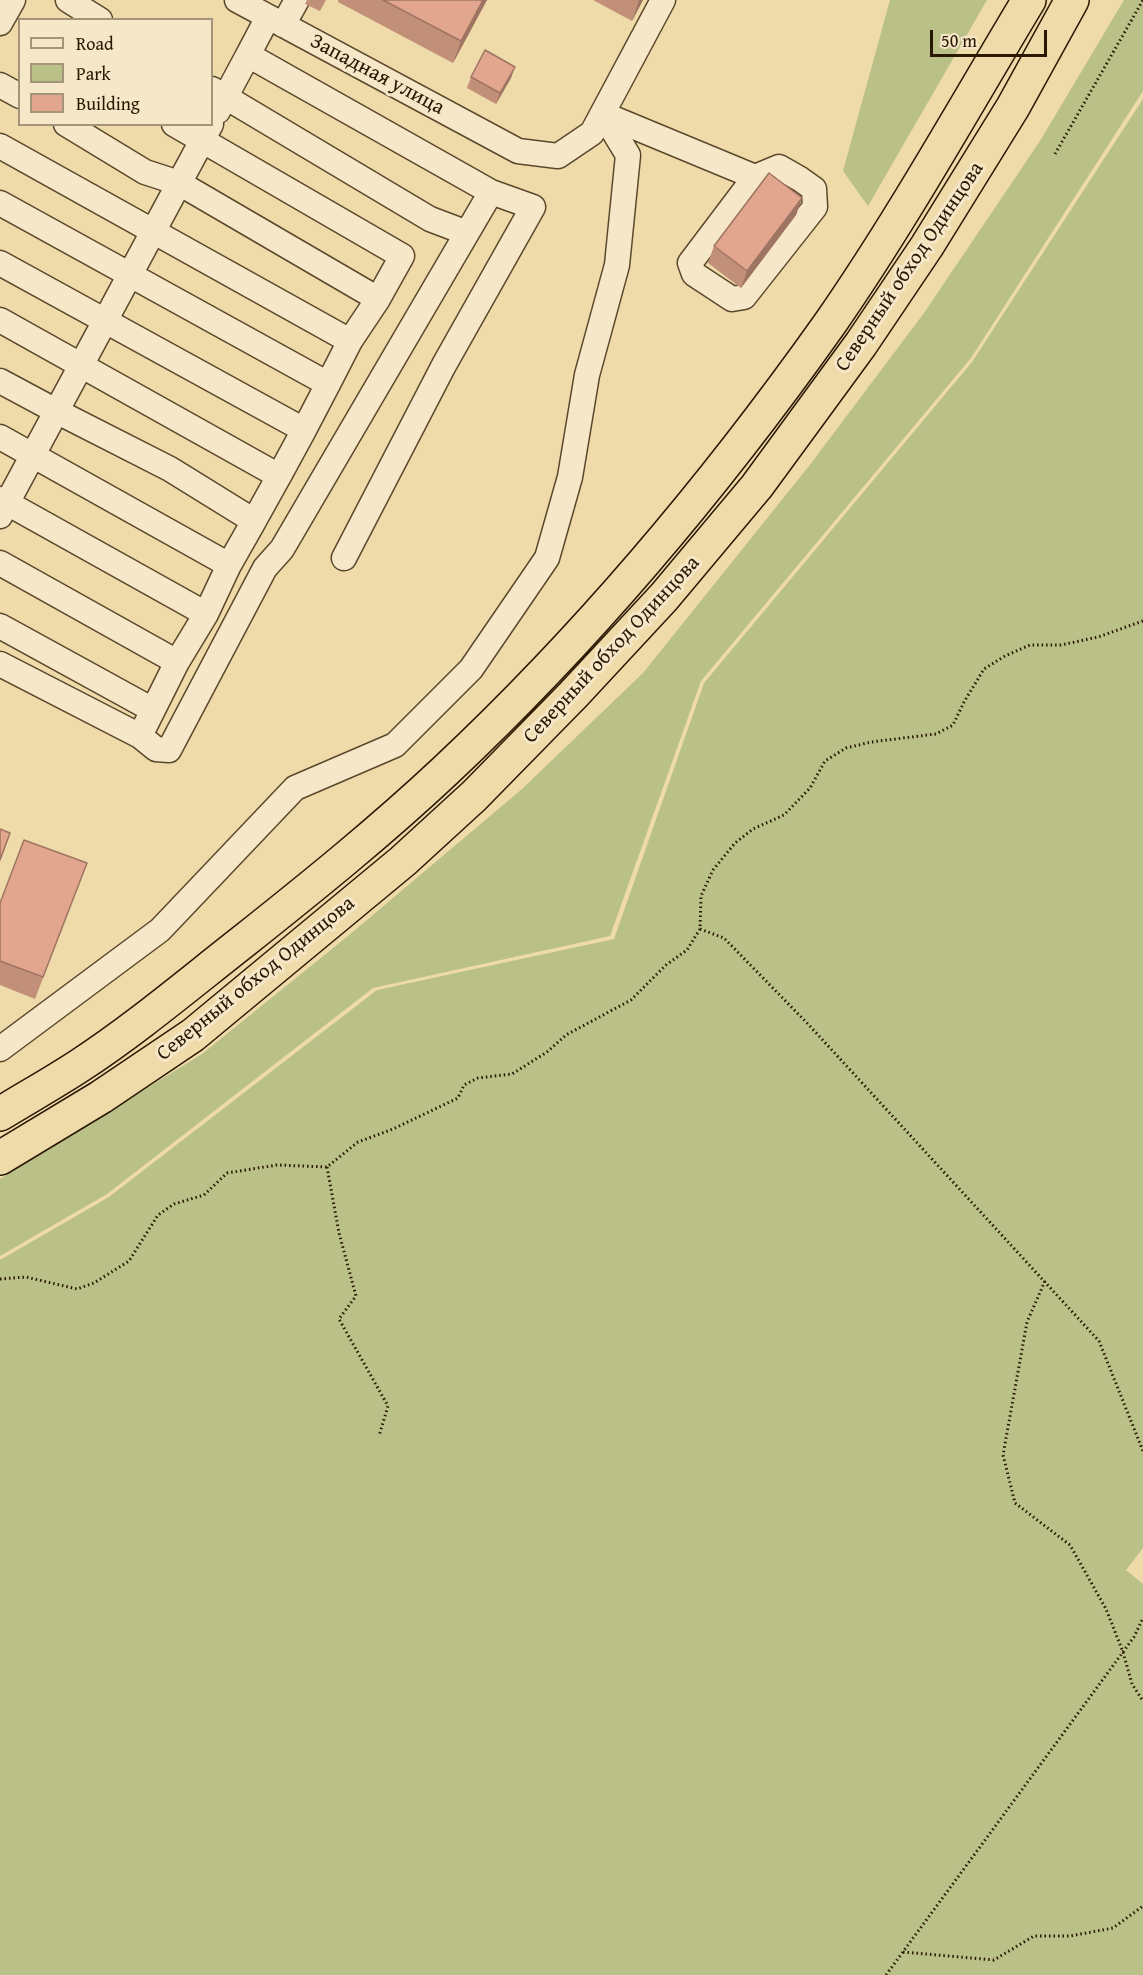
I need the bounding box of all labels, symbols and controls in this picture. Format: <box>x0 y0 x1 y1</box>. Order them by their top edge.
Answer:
legend <box>18 18 213 126</box>
scale bar <box>933 18 1050 56</box>
text: 50 m <box>941 27 977 54</box>
street label: Западная улица <box>306 29 448 121</box>
text: Road <box>76 30 114 57</box>
text: Park <box>76 60 111 87</box>
text: Building <box>76 90 140 117</box>
street label: Северный обход Одинцова <box>830 157 990 377</box>
street label: Северный обход Одинцова <box>518 551 706 749</box>
street label: Северный обход Одинцова <box>152 891 360 1067</box>

